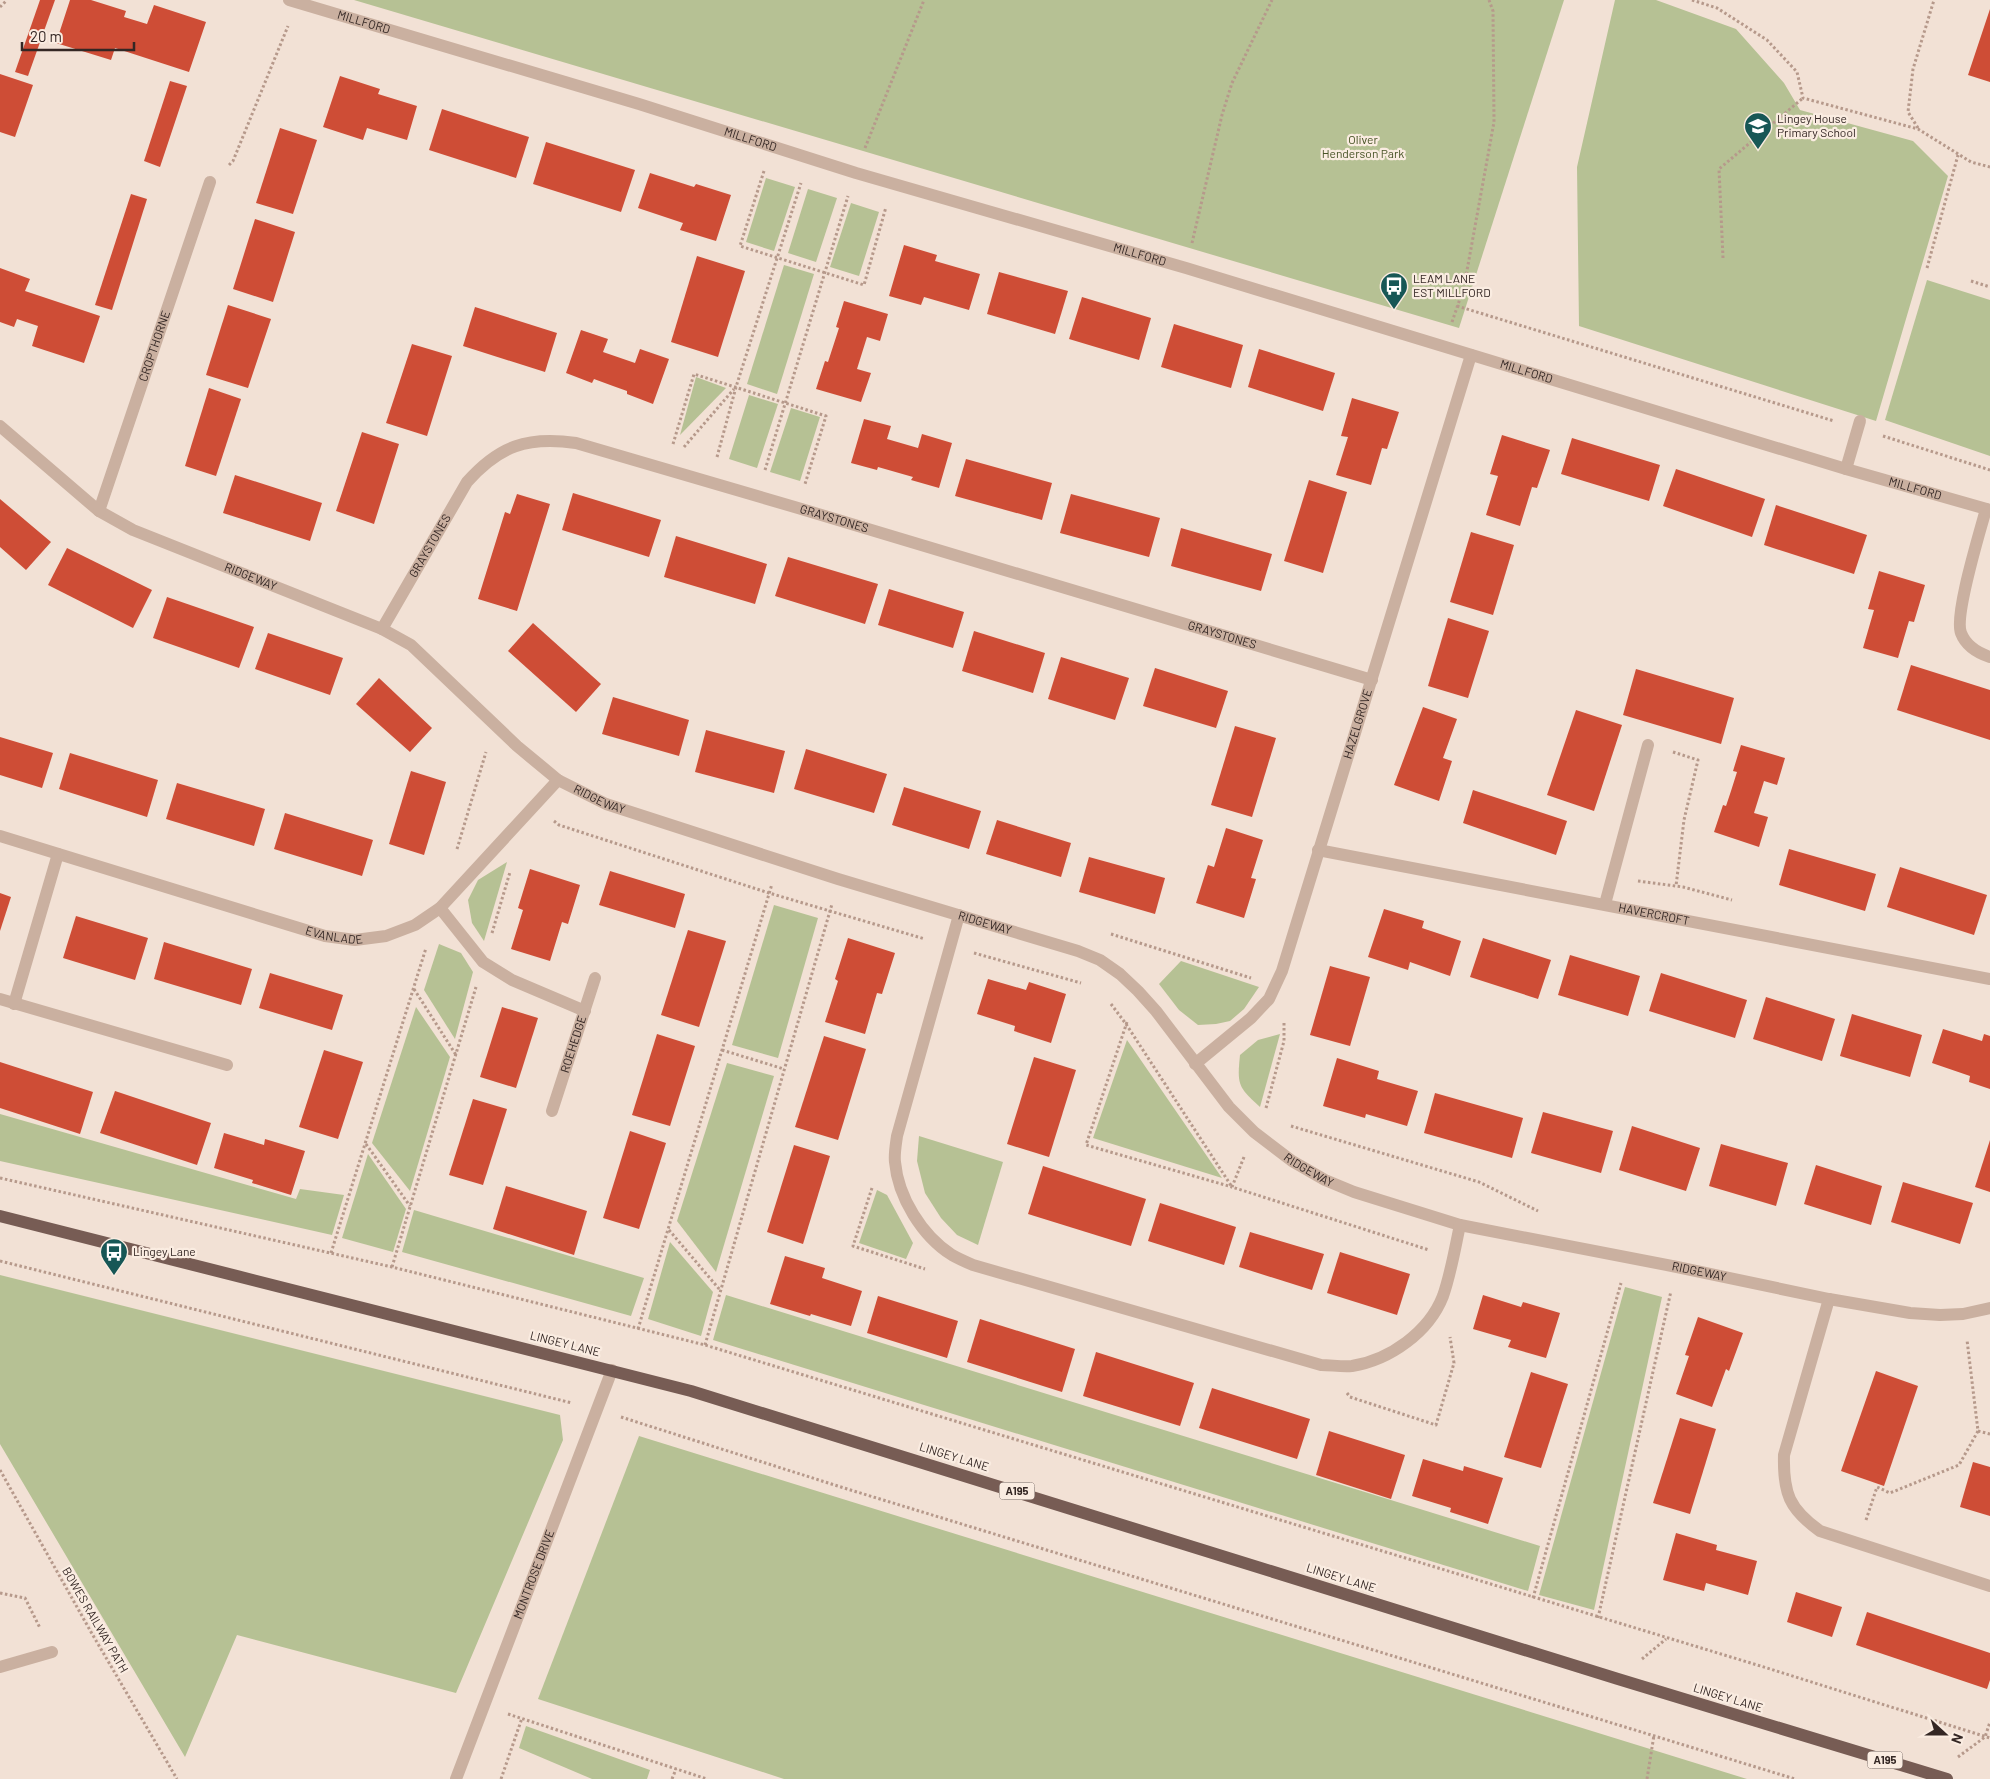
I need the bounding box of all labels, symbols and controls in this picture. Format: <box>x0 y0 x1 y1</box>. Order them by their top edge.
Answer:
street label: MILLFORD <box>336 7 392 36</box>
scale bar <box>22 20 135 52</box>
text: 20 m <box>30 27 62 45</box>
school or university icon: Lingey House Primary School <box>1743 111 1773 150</box>
place label: Lingey House Primary School <box>1777 111 1856 139</box>
street label: MILLFORD <box>723 124 779 153</box>
park label: Oliver Henderson Park <box>1322 132 1404 160</box>
street label: MILLFORD <box>1112 239 1168 268</box>
bus stop icon: LEAM LANE EST MILLFORD <box>1379 271 1409 310</box>
place label: LEAM LANE EST MILLFORD <box>1413 271 1491 299</box>
street label: CROPTHORNE <box>135 309 172 383</box>
street label: MILLFORD <box>1499 356 1555 385</box>
street label: MILLFORD <box>1887 474 1943 502</box>
street label: GRAYSTONES <box>799 501 871 535</box>
street label: GRAYSTONES <box>405 511 453 580</box>
street label: RIDGEWAY <box>223 559 279 593</box>
street label: GRAYSTONES <box>1186 617 1258 651</box>
street label: HAZELGROVE <box>1340 687 1374 760</box>
street label: RIDGEWAY <box>572 781 627 816</box>
street label: HAVERCROFT <box>1617 900 1691 927</box>
street label: RIDGEWAY <box>957 907 1014 937</box>
street label: EVANLADE <box>304 922 363 946</box>
street label: ROEHEDGE <box>557 1014 588 1074</box>
street label: RIDGEWAY <box>1282 1149 1336 1189</box>
bus stop icon: Lingey Lane <box>99 1237 129 1276</box>
place label: Lingey Lane <box>133 1244 196 1258</box>
street label: RIDGEWAY <box>1671 1258 1728 1283</box>
street label: LINGEY LANE <box>529 1328 602 1358</box>
street label: LINGEY LANE <box>918 1439 991 1473</box>
road number: A195 <box>1000 1482 1034 1500</box>
street label: MONTROSE DRIVE <box>510 1527 557 1621</box>
street label: LINGEY LANE <box>1305 1560 1378 1594</box>
street label: BOWES RAILWAY PATH <box>60 1564 132 1675</box>
street label: LINGEY LANE <box>1692 1680 1765 1714</box>
north arrow <box>1920 1709 1970 1759</box>
text: N <box>1948 1731 1967 1746</box>
road number: A195 <box>1868 1752 1902 1768</box>

